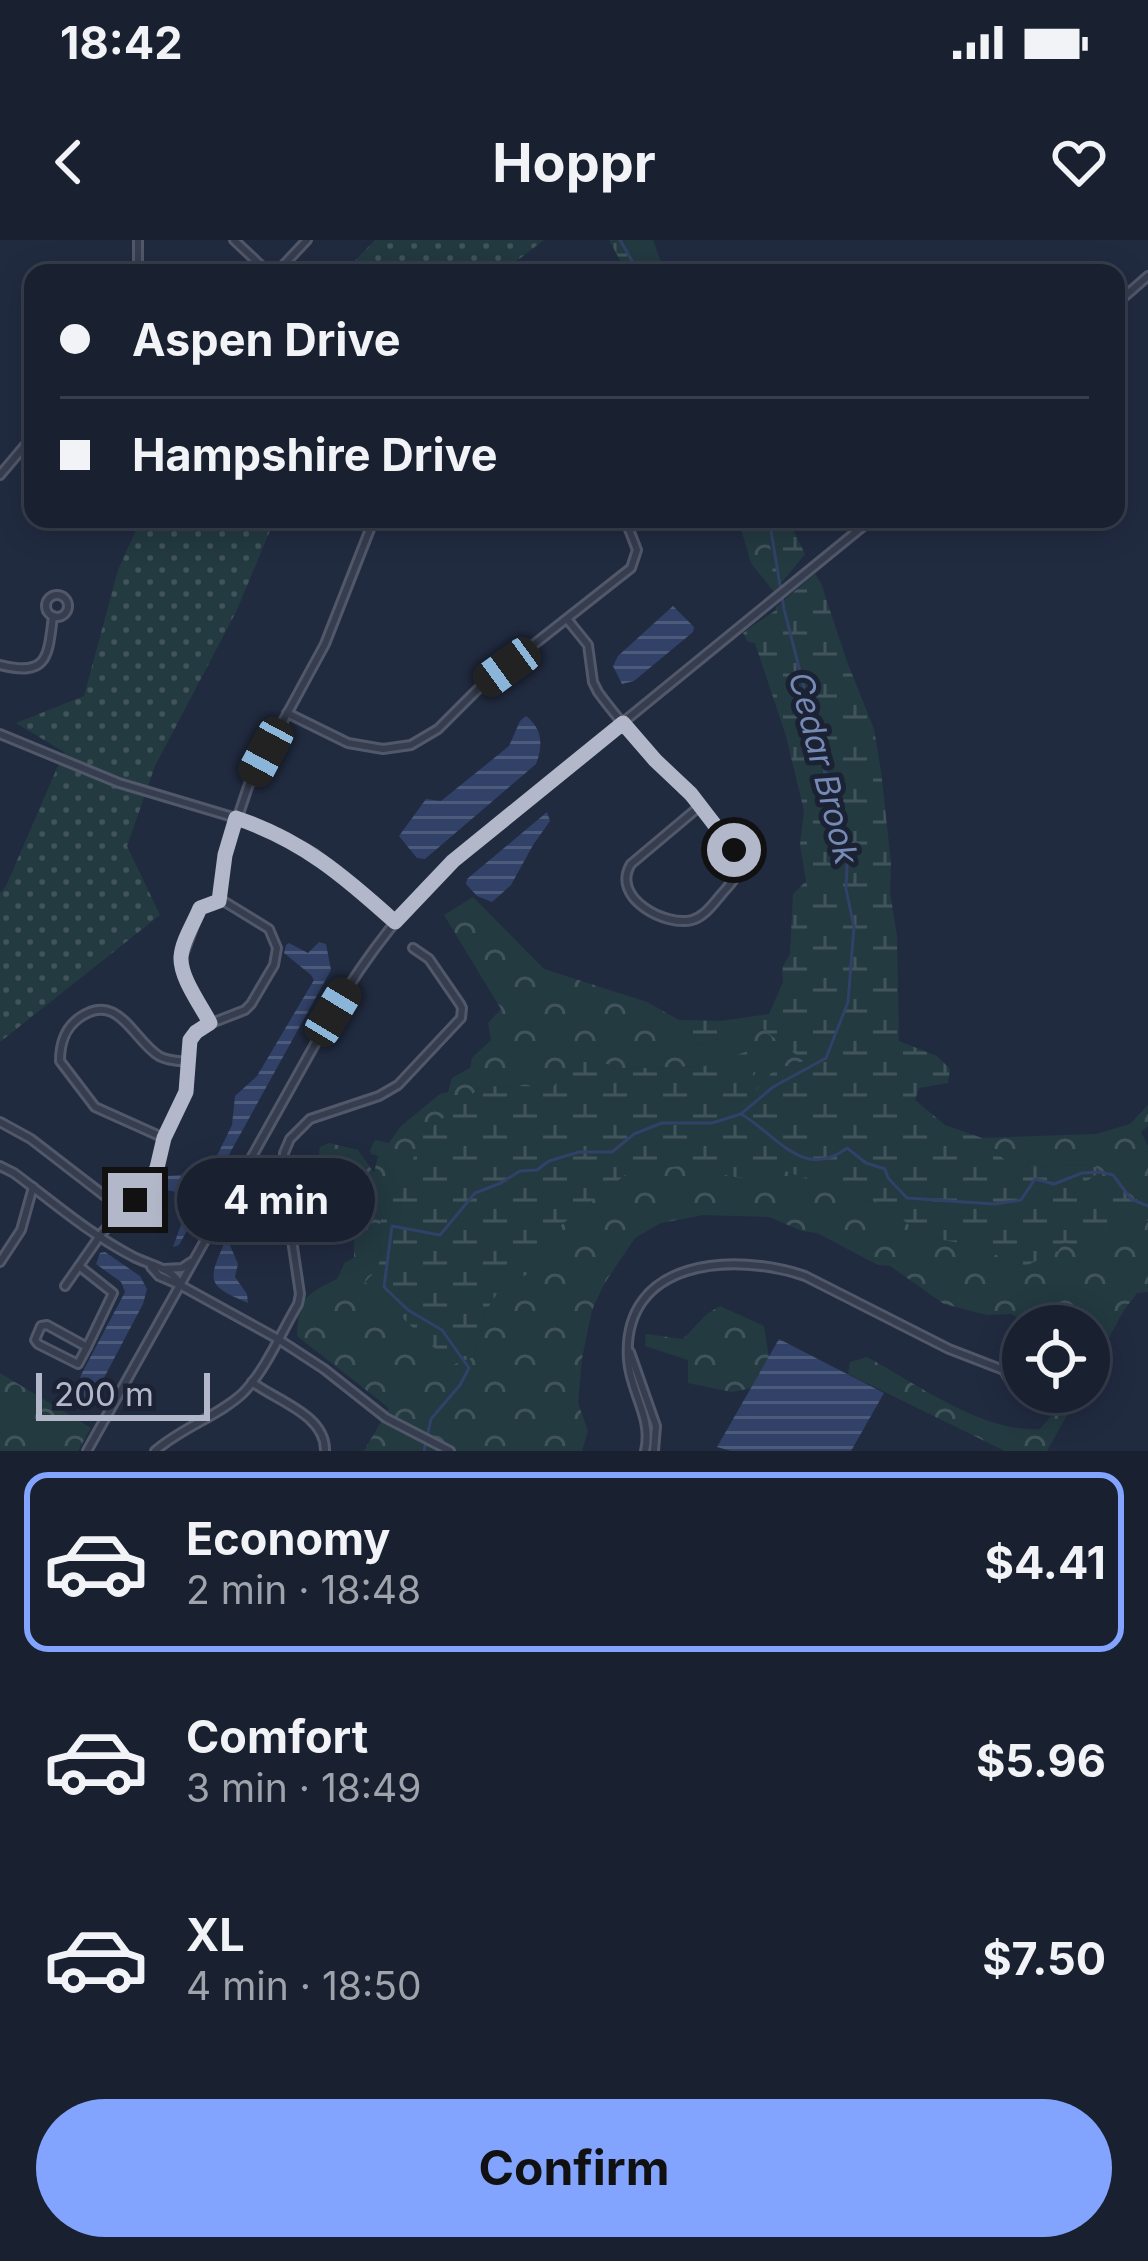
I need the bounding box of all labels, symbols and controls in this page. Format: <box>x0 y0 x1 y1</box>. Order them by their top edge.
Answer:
text: 18:42 <box>60 15 183 70</box>
icon: back <box>36 129 102 195</box>
icon: heart <box>1046 129 1112 195</box>
text: Hoppr <box>492 130 656 195</box>
text: Aspen Drive <box>132 312 400 367</box>
text: Hampshire Drive <box>132 427 498 482</box>
car <box>467 631 547 703</box>
water label: Cedar Brook <box>781 668 867 869</box>
car <box>233 712 299 792</box>
route start <box>707 823 761 877</box>
car <box>299 972 367 1052</box>
callout: 4 min <box>177 1158 375 1242</box>
route end <box>108 1173 162 1227</box>
text: 4 min <box>223 1176 329 1223</box>
map controls <box>1002 1305 1110 1413</box>
button: locate <box>1002 1305 1110 1413</box>
scale bar <box>36 1367 210 1420</box>
text: 200 m <box>54 1374 154 1414</box>
icon: car <box>42 1508 150 1616</box>
text: Economy <box>186 1511 390 1566</box>
text: $4.41 <box>984 1535 1106 1590</box>
text: 2 min · 18:48 <box>186 1566 421 1613</box>
icon: car <box>42 1706 150 1814</box>
text: Comfort <box>186 1709 368 1764</box>
text: $5.96 <box>976 1733 1106 1788</box>
text: 3 min · 18:49 <box>186 1764 422 1811</box>
icon: car <box>42 1904 150 2012</box>
text: XL <box>186 1907 245 1962</box>
text: $7.50 <box>982 1931 1106 1986</box>
text: 4 min · 18:50 <box>186 1962 422 2009</box>
button: Confirm <box>36 2099 1112 2237</box>

